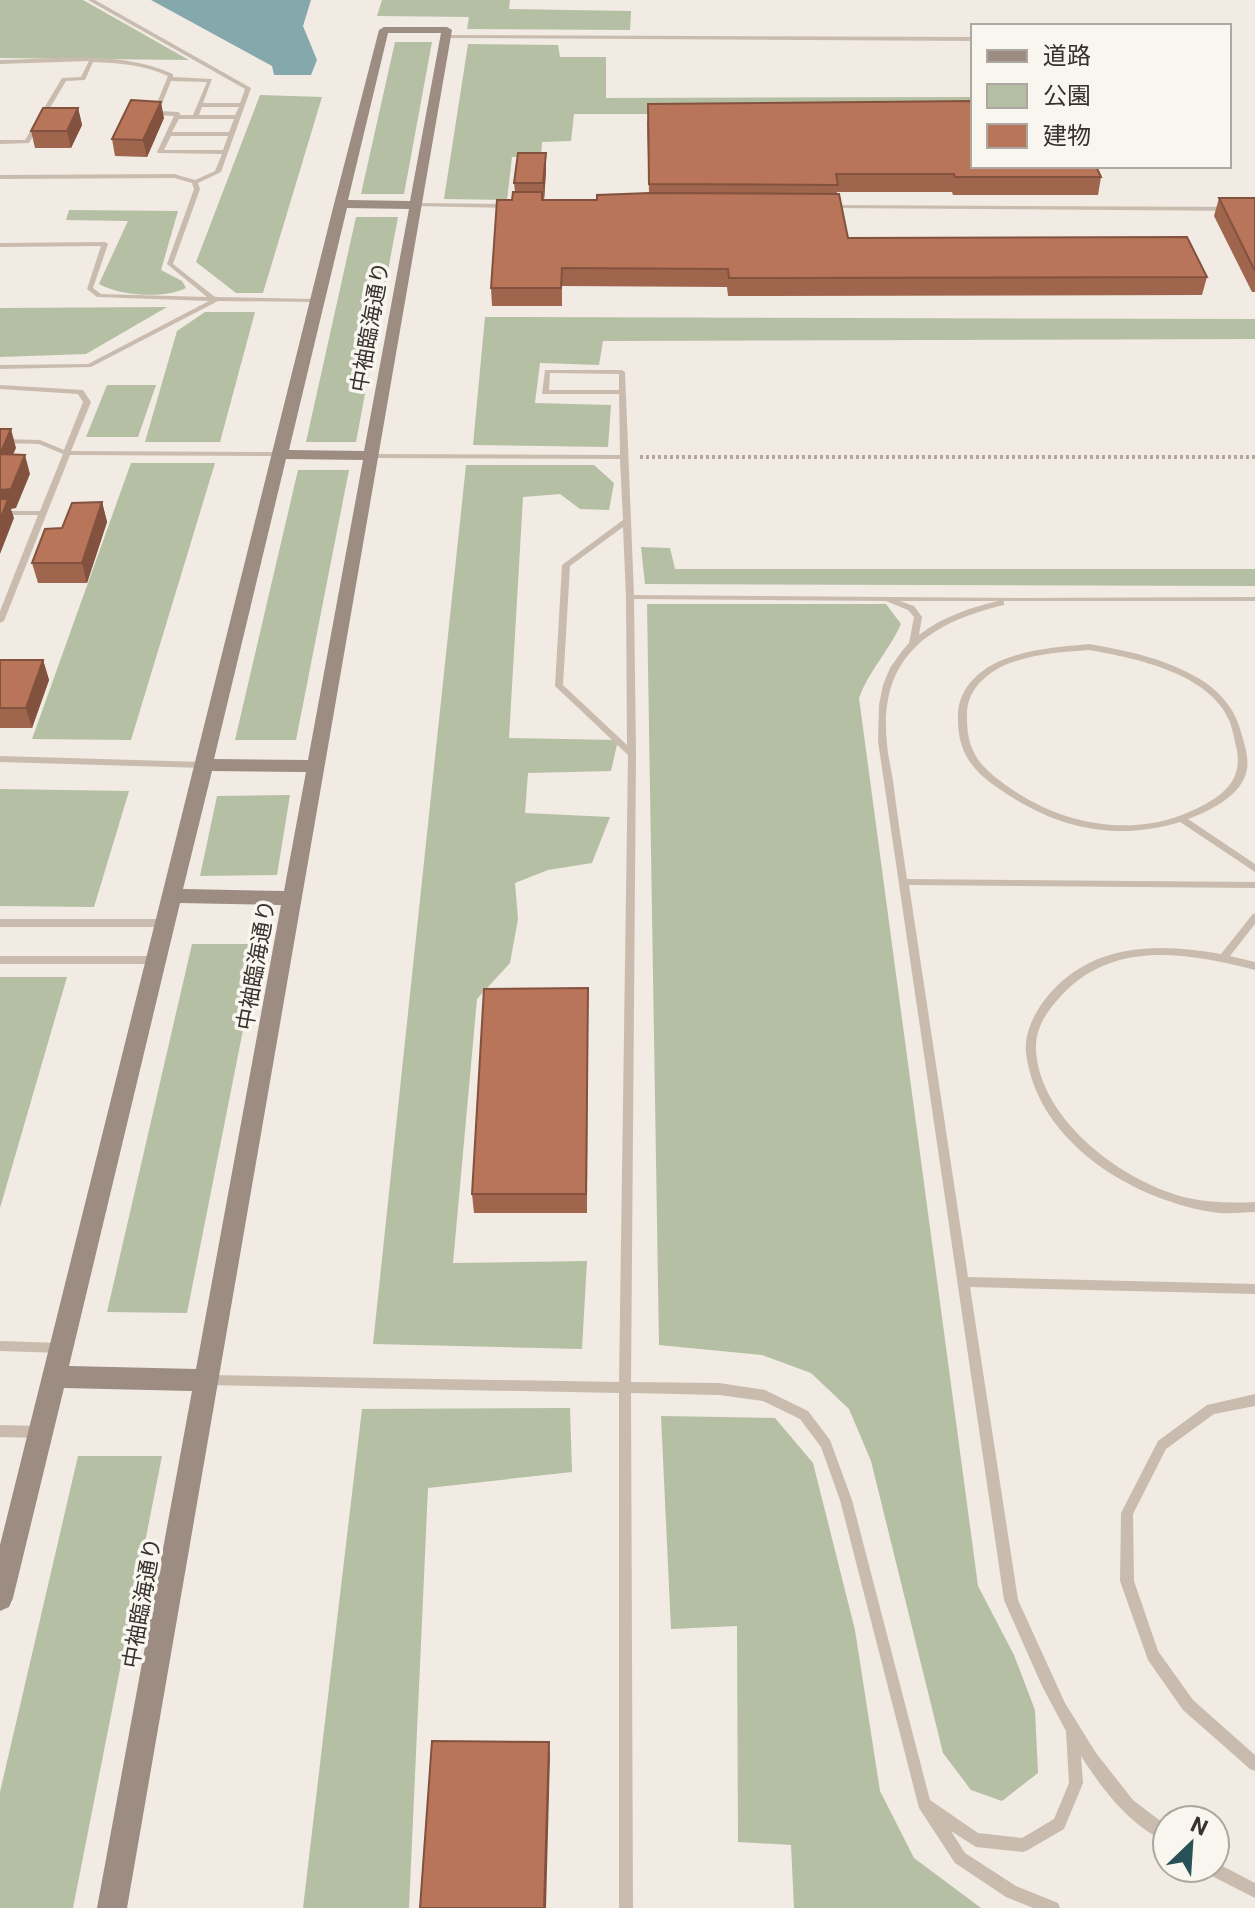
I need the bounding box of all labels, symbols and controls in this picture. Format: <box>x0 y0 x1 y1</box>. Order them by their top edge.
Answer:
legend <box>971 24 1231 168</box>
text: 道路 <box>1043 42 1091 70</box>
text: 公園 <box>1043 82 1091 110</box>
text: 建物 <box>1043 122 1091 150</box>
street label: 中袖臨海通り <box>346 260 394 394</box>
street label: 中袖臨海通り <box>232 898 280 1032</box>
street label: 中袖臨海通り <box>118 1536 166 1670</box>
north arrow <box>1151 1804 1231 1884</box>
text: N <box>1187 1812 1212 1841</box>

